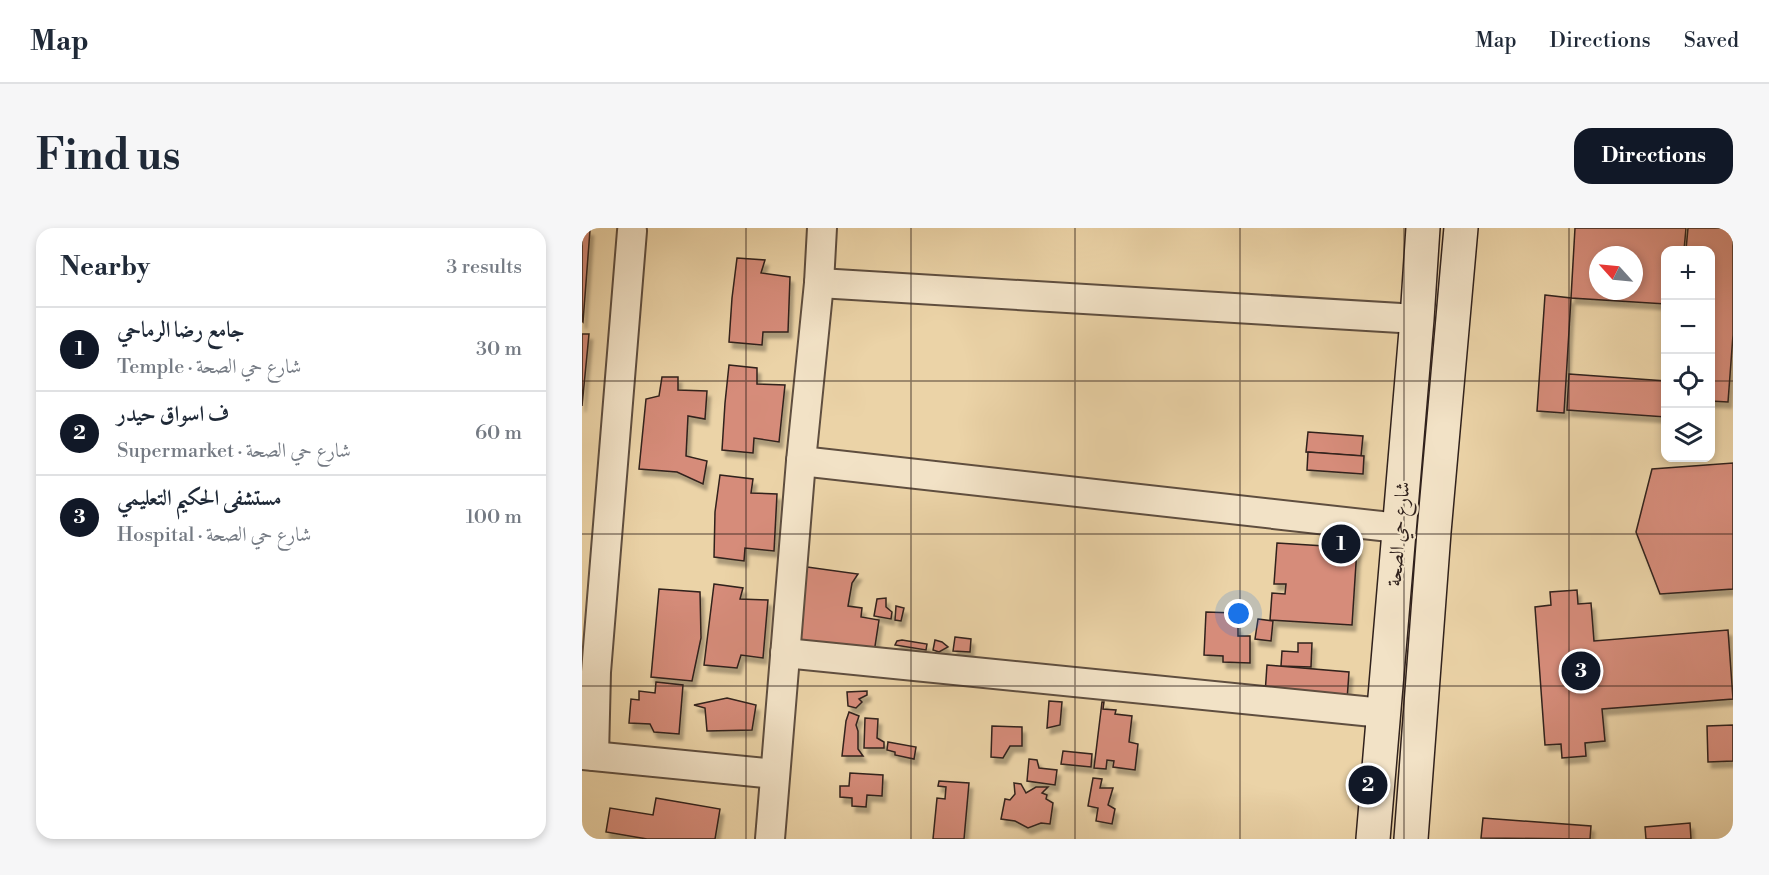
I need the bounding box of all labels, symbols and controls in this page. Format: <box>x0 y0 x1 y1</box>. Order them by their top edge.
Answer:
text: Map <box>30 24 89 59</box>
text: Map <box>1475 28 1517 54</box>
text: Directions <box>1550 28 1651 54</box>
text: Saved <box>1684 28 1739 54</box>
button: Directions <box>1574 128 1733 184</box>
text: Find us <box>36 130 180 183</box>
north arrow <box>1589 246 1643 300</box>
map controls <box>1661 246 1715 462</box>
button: + <box>1661 246 1715 300</box>
text: Nearby <box>60 251 150 283</box>
text: 3 results <box>446 255 522 280</box>
button: − <box>1661 300 1715 354</box>
text: جامع رضا الرماحي <box>117 317 245 344</box>
text: 1 <box>75 337 84 362</box>
text: 30 m <box>476 337 522 362</box>
button: locate <box>1661 354 1715 408</box>
text: Temple · شارع حي الصحة <box>117 355 301 380</box>
text: ف اسواق حيدر <box>117 401 229 428</box>
button: layers <box>1661 408 1715 462</box>
text: 2 <box>73 421 86 446</box>
text: 60 m <box>475 421 522 446</box>
text: Supermarket · شارع حي الصحة <box>117 439 351 464</box>
street label: شارع حي الصحة <box>1382 481 1421 588</box>
text: مستشفى الحكيم التعليمي <box>117 485 282 512</box>
text: 3 <box>73 505 86 530</box>
text: 100 m <box>466 505 522 530</box>
pin: 1 <box>1322 522 1360 566</box>
text: Hospital · شارع حي الصحة <box>117 523 311 548</box>
your location <box>1224 599 1253 628</box>
pin: 3 <box>1562 648 1600 694</box>
pin: 2 <box>1348 762 1388 808</box>

